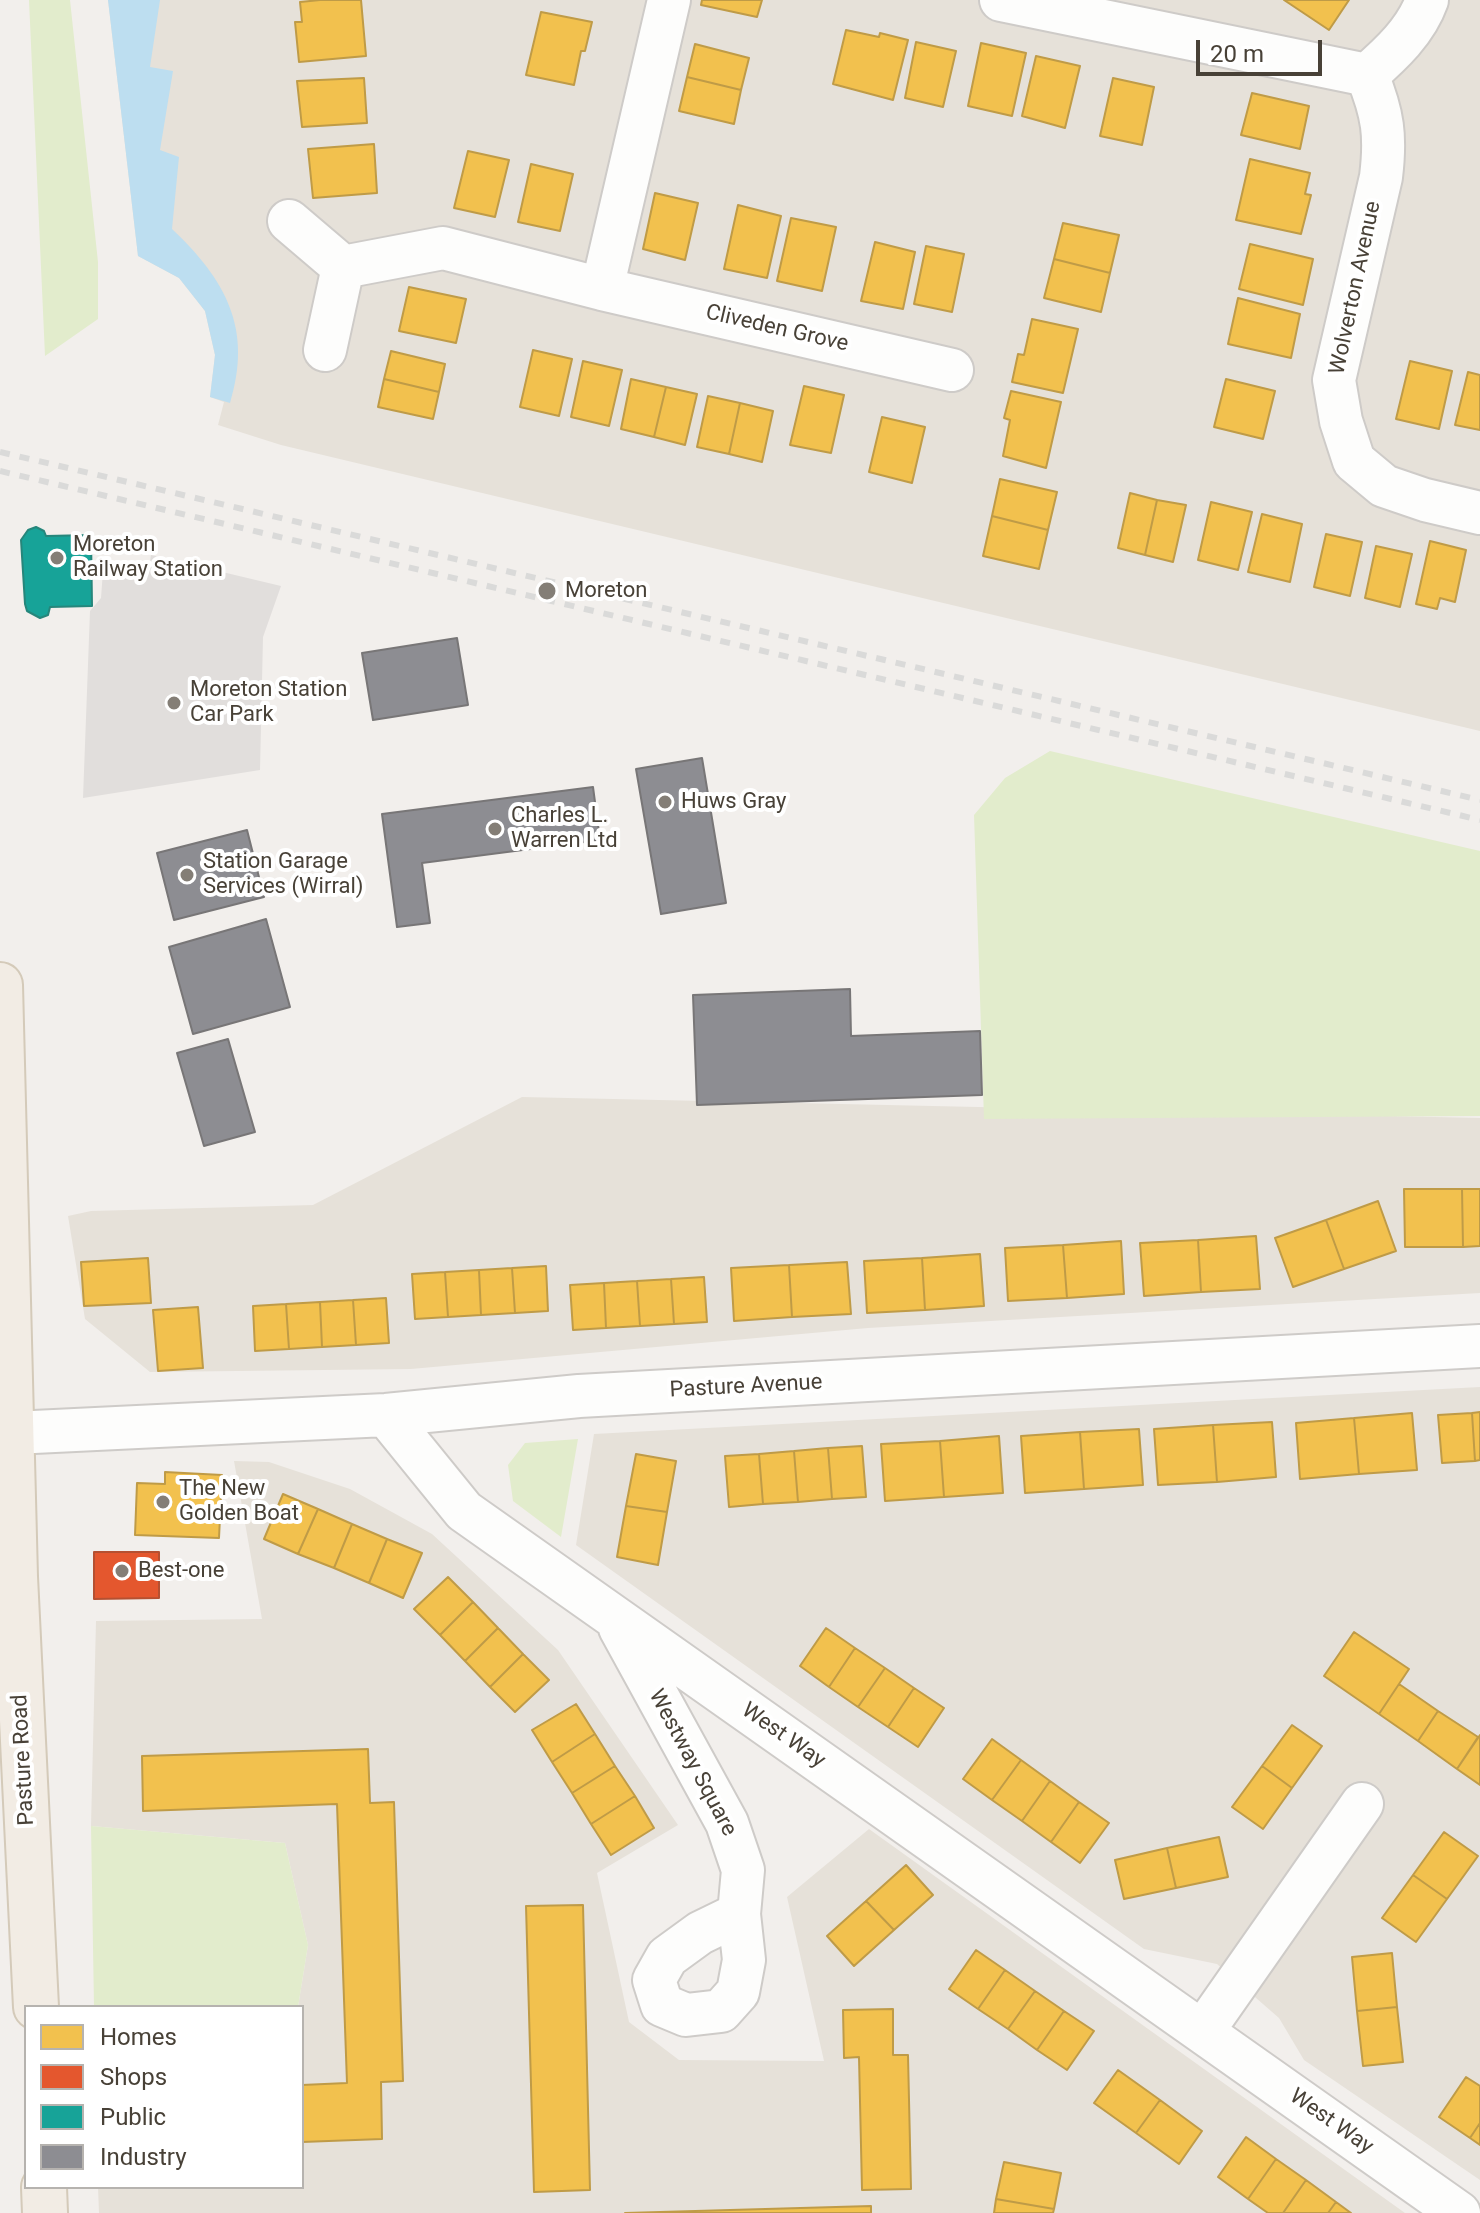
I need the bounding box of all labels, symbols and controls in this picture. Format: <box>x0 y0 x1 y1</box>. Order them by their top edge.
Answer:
scale bar <box>1200 24 1326 74</box>
text: 20 m <box>1210 40 1264 68</box>
street label: Wolverton Avenue <box>1325 199 1387 377</box>
street label: Cliveden Grove <box>703 300 851 358</box>
place label: Moreton Railway Station <box>73 532 223 584</box>
marker: Moreton Railway Station <box>48 549 66 567</box>
place label: Moreton <box>565 578 647 604</box>
marker: Moreton <box>536 580 558 602</box>
place label: Moreton Station Car Park <box>190 677 347 728</box>
marker: Moreton Station Car Park <box>165 694 183 712</box>
place label: Huws Gray <box>681 789 786 815</box>
marker: Huws Gray <box>656 793 674 811</box>
place label: Charles L. Warren Ltd <box>511 803 618 854</box>
marker: Charles L. Warren Ltd <box>486 820 504 838</box>
place label: Station Garage Services (Wirral) <box>203 849 363 900</box>
marker: Station Garage Services (Wirral) <box>178 866 196 884</box>
street label: Pasture Avenue <box>669 1370 823 1404</box>
place label: The New Golden Boat <box>179 1476 299 1528</box>
marker: The New Golden Boat <box>154 1493 172 1511</box>
place label: Best-one <box>138 1558 224 1584</box>
marker: Best-one <box>113 1562 131 1580</box>
street label: Westway Square <box>642 1685 742 1841</box>
street label: Pasture Road <box>7 1694 41 1826</box>
street label: West Way <box>736 1698 830 1774</box>
legend <box>24 2005 304 2189</box>
text: Homes <box>100 2023 177 2051</box>
text: Shops <box>100 2063 167 2091</box>
street label: West Way <box>1284 2084 1378 2160</box>
text: Public <box>100 2103 166 2131</box>
text: Industry <box>100 2143 186 2171</box>

